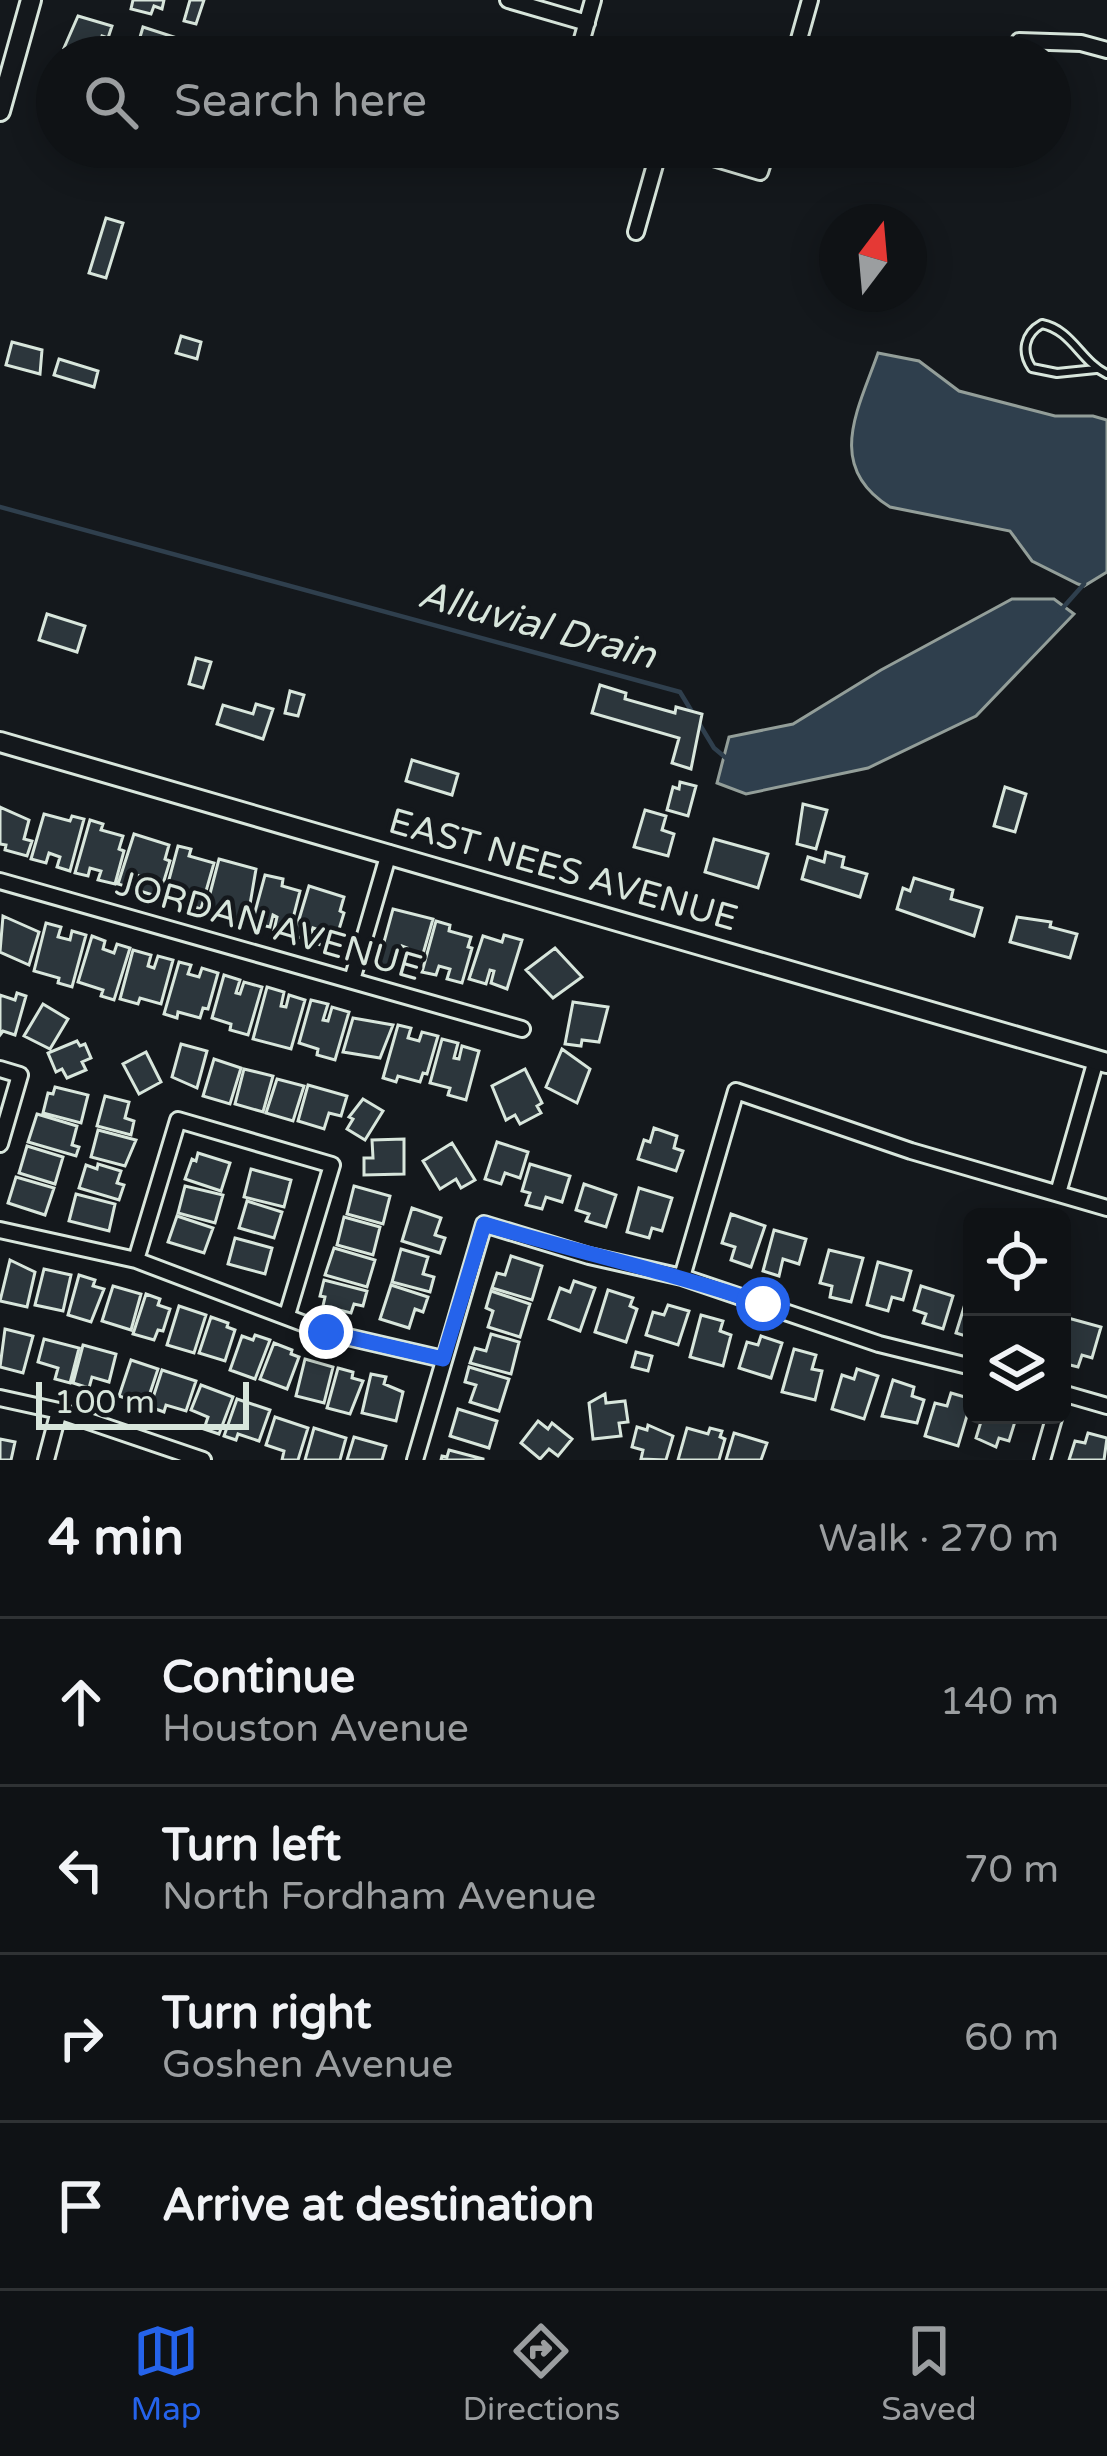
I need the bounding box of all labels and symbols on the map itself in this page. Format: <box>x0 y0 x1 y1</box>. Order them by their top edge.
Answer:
north arrow <box>819 204 927 312</box>
water label: Alluvial Drain <box>413 571 662 680</box>
street label: EAST NEES AVENUE <box>384 800 742 940</box>
street label: JORDAN AVENUE <box>111 862 427 990</box>
route start <box>736 1277 790 1331</box>
route end <box>299 1305 353 1359</box>
scale bar <box>36 1376 249 1429</box>

